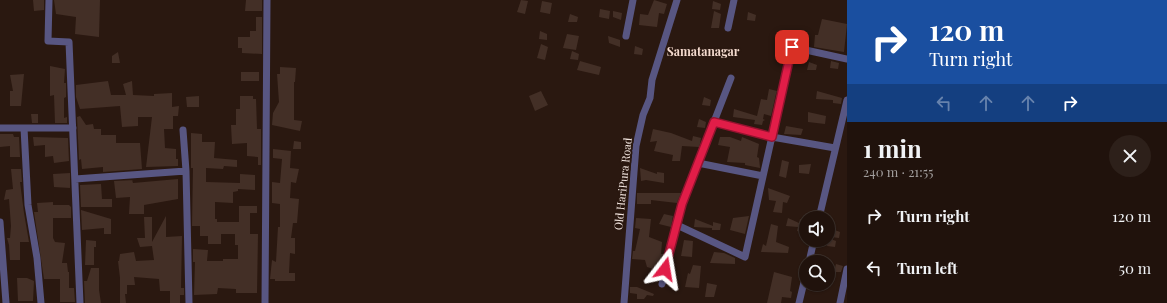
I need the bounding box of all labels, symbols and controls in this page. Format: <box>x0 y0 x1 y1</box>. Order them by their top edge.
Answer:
text: 120 m <box>929 11 1004 48</box>
icon: right <box>863 16 915 68</box>
pin <box>775 30 809 64</box>
icon: arrive <box>781 36 803 58</box>
district label: Samatanagar <box>667 43 740 59</box>
text: Turn right <box>929 47 1012 71</box>
icon: left <box>933 92 955 114</box>
icon: ahead <box>975 92 997 114</box>
icon: ahead <box>1017 92 1039 114</box>
icon: right <box>1059 92 1081 114</box>
text: 1 min <box>863 132 922 164</box>
button: close <box>1109 135 1151 177</box>
street label: Old HariPura Road <box>610 136 635 231</box>
text: 240 m · 21:55 <box>863 163 933 180</box>
icon: right <box>863 205 885 227</box>
text: Turn right <box>897 206 970 226</box>
text: 120 m <box>1112 206 1151 226</box>
map controls <box>799 211 835 291</box>
button: sound <box>799 211 835 247</box>
position arrow <box>644 248 686 290</box>
button: search <box>799 255 835 291</box>
icon: left <box>863 257 885 279</box>
text: Turn left <box>897 258 958 278</box>
text: 50 m <box>1119 258 1151 278</box>

